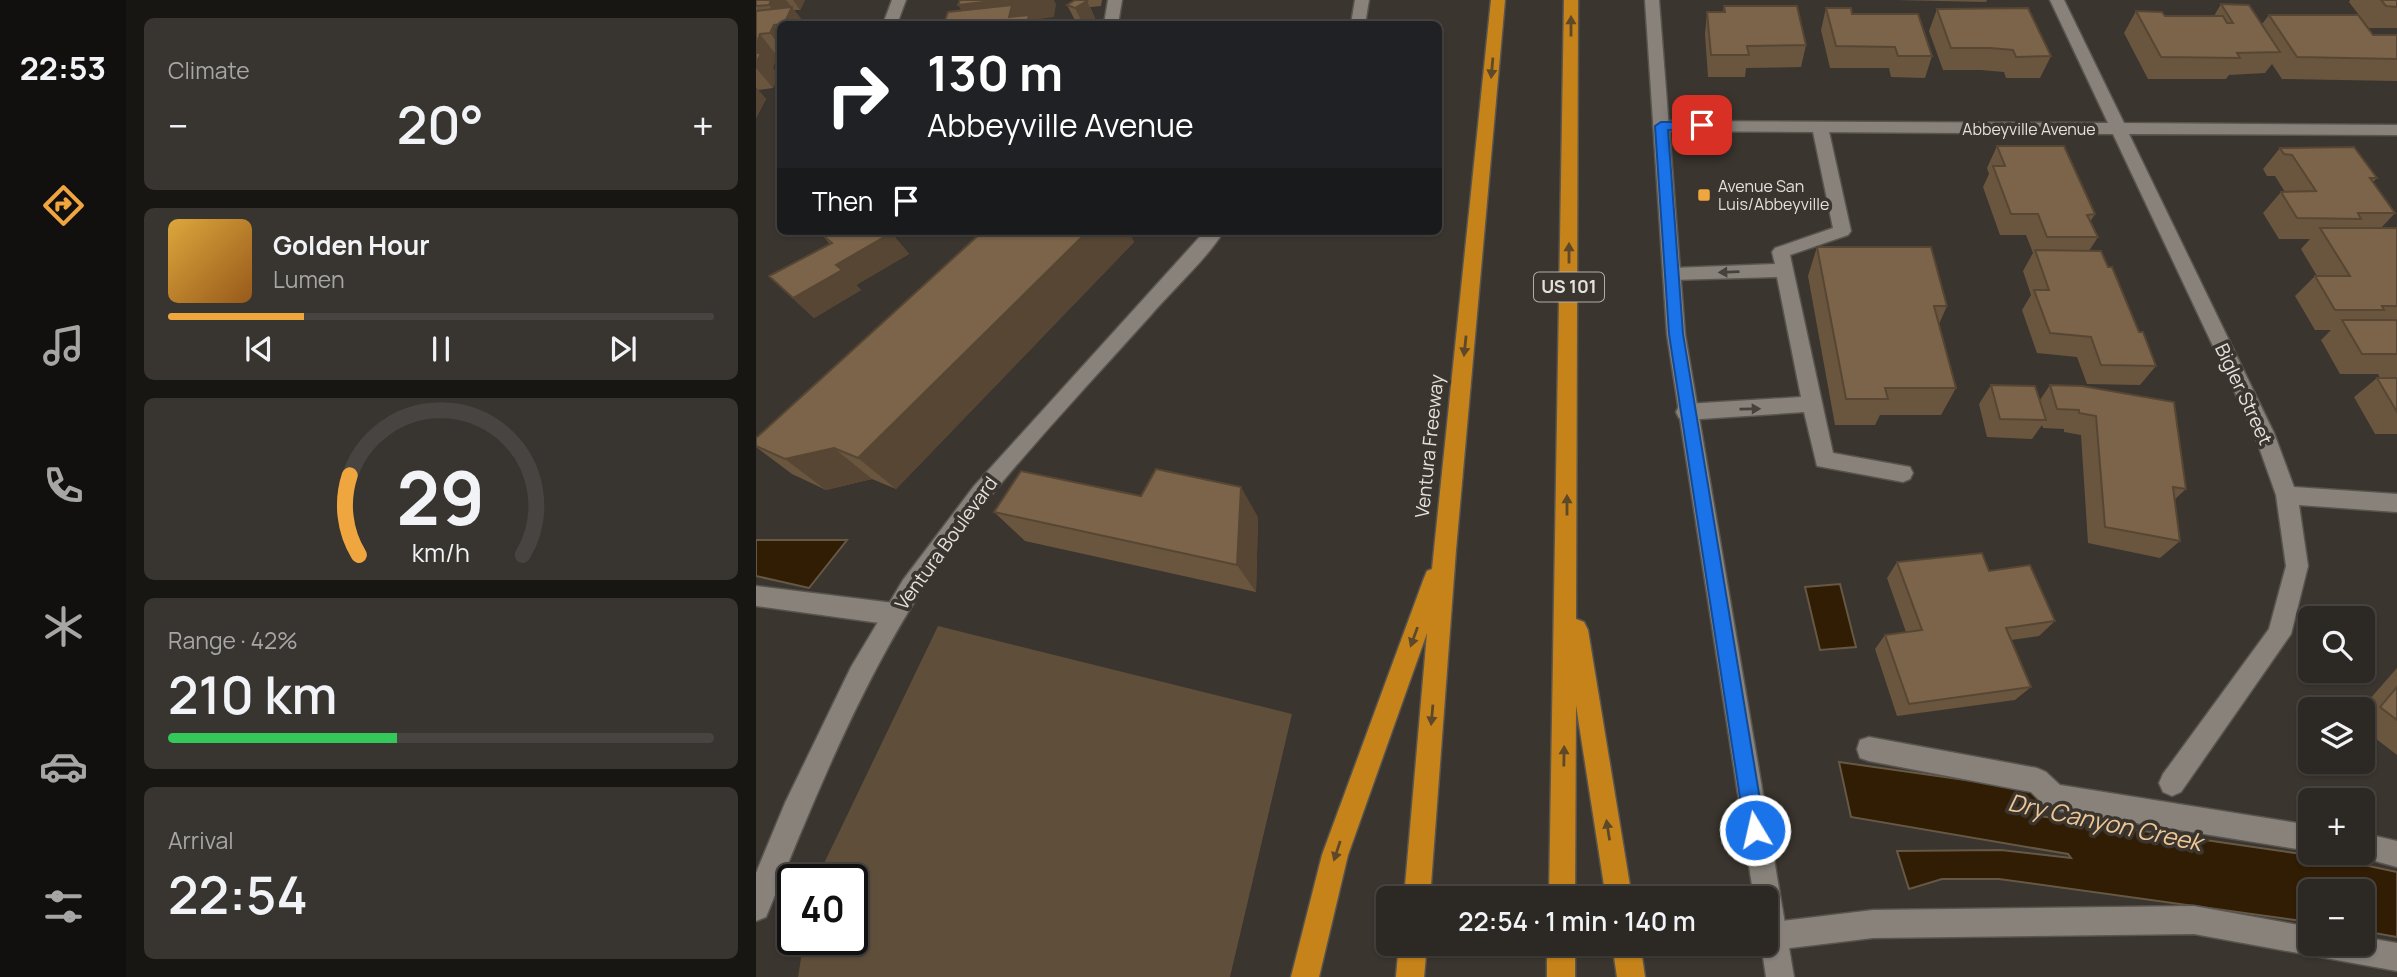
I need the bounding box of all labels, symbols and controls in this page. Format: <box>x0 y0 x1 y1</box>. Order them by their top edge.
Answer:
one-way arrow <box>1565 14 1577 36</box>
text: 130 m <box>927 39 1063 106</box>
text: 22:53 <box>20 46 106 90</box>
icon: right <box>812 49 903 140</box>
text: Climate <box>168 54 250 86</box>
one-way arrow <box>1486 57 1497 79</box>
text: 20° <box>397 89 484 160</box>
pin <box>1672 95 1732 155</box>
text: − <box>168 99 189 151</box>
text: + <box>692 99 714 151</box>
text: Abbeyville Avenue <box>927 103 1194 147</box>
icon: arrive <box>1683 106 1721 144</box>
street label: Abbeyville Avenue <box>1962 118 2096 140</box>
place label: Avenue San Luis/Abbeyville <box>1718 175 1829 215</box>
icon: directions <box>39 181 88 230</box>
icon: arrive <box>887 182 925 220</box>
text: Then <box>812 183 873 219</box>
marker: Avenue San Luis/Abbeyville <box>1696 187 1712 203</box>
text: Golden Hour <box>273 227 430 263</box>
one-way arrow <box>1563 242 1575 264</box>
text: Lumen <box>273 263 345 295</box>
one-way arrow <box>1717 267 1739 278</box>
road number: US 101 <box>1534 272 1604 302</box>
icon: music <box>39 321 88 370</box>
icon: previous <box>240 330 278 368</box>
icon: pause <box>422 330 460 368</box>
icon: next <box>604 330 642 368</box>
one-way arrow <box>1460 335 1471 357</box>
street label: Bigler Street <box>2209 339 2279 449</box>
street label: Ventura Freeway <box>1409 373 1449 519</box>
one-way arrow <box>1739 403 1761 414</box>
text: 29 <box>397 447 485 547</box>
icon: phone <box>39 461 88 510</box>
street label: Ventura Boulevard <box>889 471 1003 615</box>
one-way arrow <box>1561 494 1573 516</box>
text: km/h <box>412 534 470 569</box>
icon: climate <box>39 602 88 651</box>
map controls <box>2298 606 2375 956</box>
button: search <box>2298 606 2375 683</box>
text: Range · 42% <box>168 624 298 656</box>
one-way arrow <box>1408 626 1419 647</box>
text: 210 km <box>168 659 337 730</box>
button: layers <box>2298 697 2375 774</box>
one-way arrow <box>1426 704 1437 726</box>
icon: car <box>39 742 88 791</box>
one-way arrow <box>1558 745 1570 767</box>
water label: Dry Canyon Creek <box>2005 785 2208 859</box>
button: + <box>2298 788 2375 865</box>
position arrow <box>1718 793 1792 867</box>
one-way arrow <box>1602 819 1613 841</box>
text: Arrival <box>168 824 234 856</box>
one-way arrow <box>1331 841 1341 862</box>
text: 22:54 <box>168 859 308 930</box>
speed limit sign: 40 <box>777 864 868 955</box>
button: − <box>2298 879 2375 956</box>
icon: filters <box>39 882 88 931</box>
text: 22:54 · 1 min · 140 m <box>1458 903 1696 939</box>

